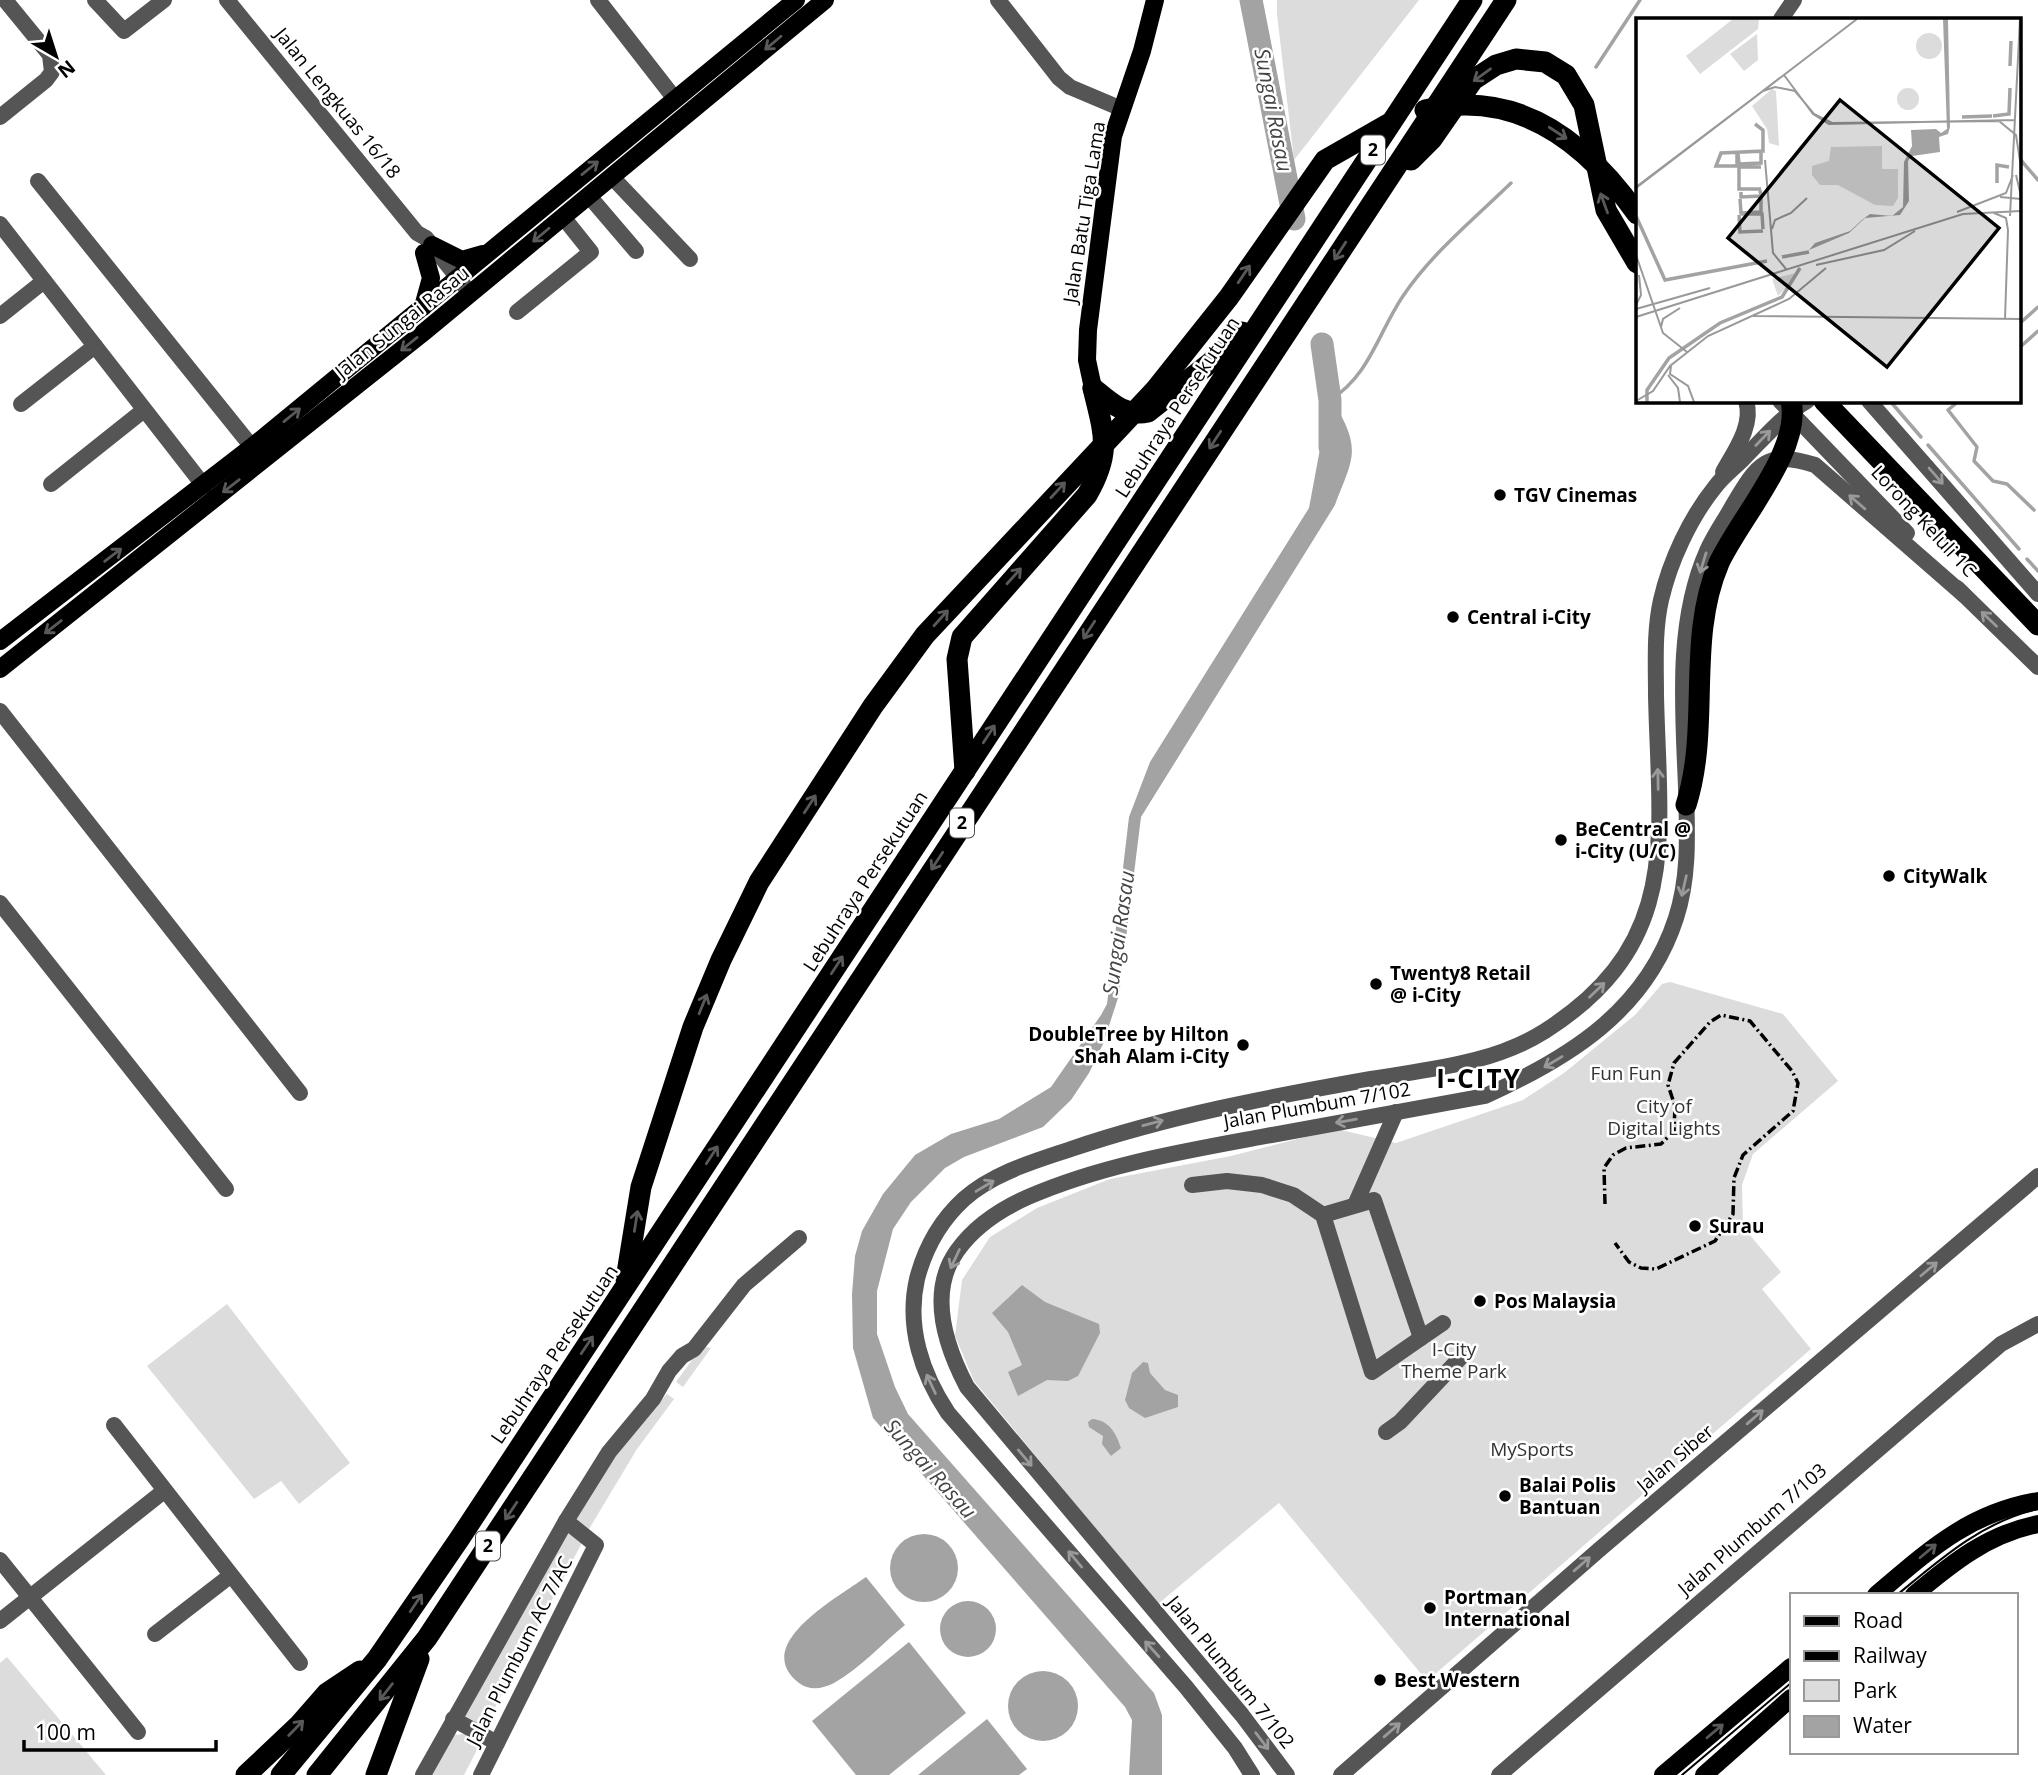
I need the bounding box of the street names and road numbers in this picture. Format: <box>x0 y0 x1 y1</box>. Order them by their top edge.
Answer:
street label: Jalan Lengkuas 16/18 <box>268 21 407 184</box>
street label: Jalan Batu Tiga Lama <box>1056 119 1111 307</box>
road number: 2 <box>1361 135 1385 164</box>
street label: Jalan Sungai Rasau <box>328 260 474 385</box>
street label: Lebuhraya Persekutuan <box>1109 312 1245 502</box>
street label: Lorong Keluli 1C <box>1866 460 1982 582</box>
street label: Lebuhraya Persekutuan <box>797 786 933 976</box>
road number: 2 <box>950 808 974 838</box>
street label: Jalan Plumbum 7/102 <box>1220 1076 1412 1135</box>
street label: Lebuhraya Persekutuan <box>484 1259 624 1449</box>
street label: Jalan Siber <box>1630 1418 1719 1499</box>
street label: Jalan Plumbum 7/103 <box>1671 1457 1832 1602</box>
road number: 2 <box>476 1532 500 1560</box>
street label: Jalan Plumbum AC 7/AC <box>459 1552 578 1752</box>
street label: Jalan Plumbum 7/102 <box>1160 1589 1301 1754</box>

